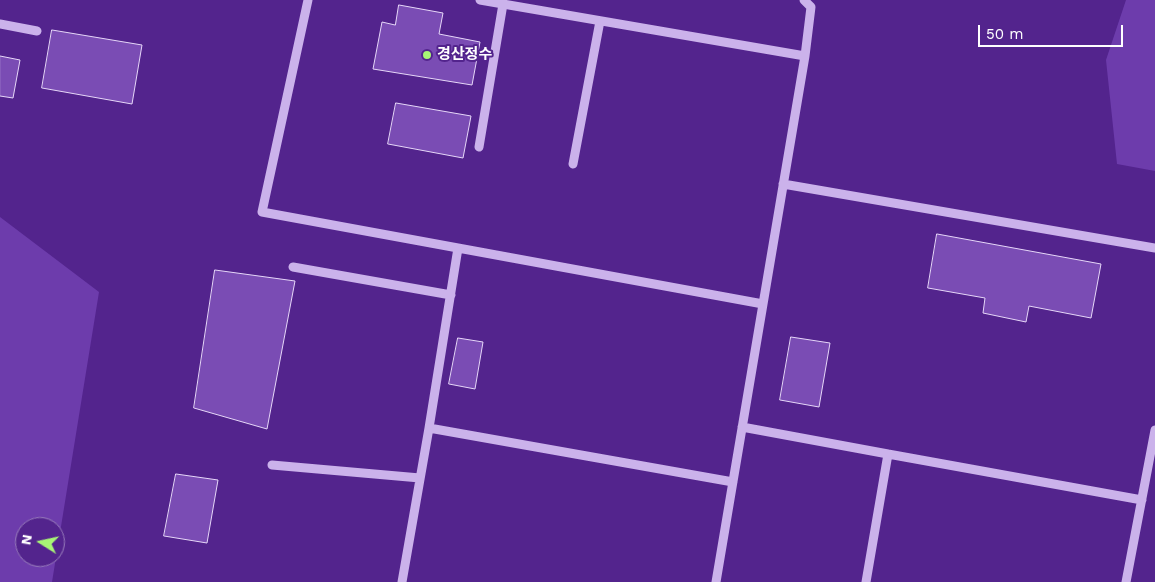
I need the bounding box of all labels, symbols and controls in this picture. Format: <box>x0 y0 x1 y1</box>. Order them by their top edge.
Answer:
scale bar <box>980 15 1125 47</box>
text: 50 m <box>986 25 1023 43</box>
place label: 경산정수 <box>437 46 492 64</box>
marker: 경산정수 <box>421 49 433 61</box>
north arrow <box>15 517 65 567</box>
text: N <box>17 533 35 546</box>

